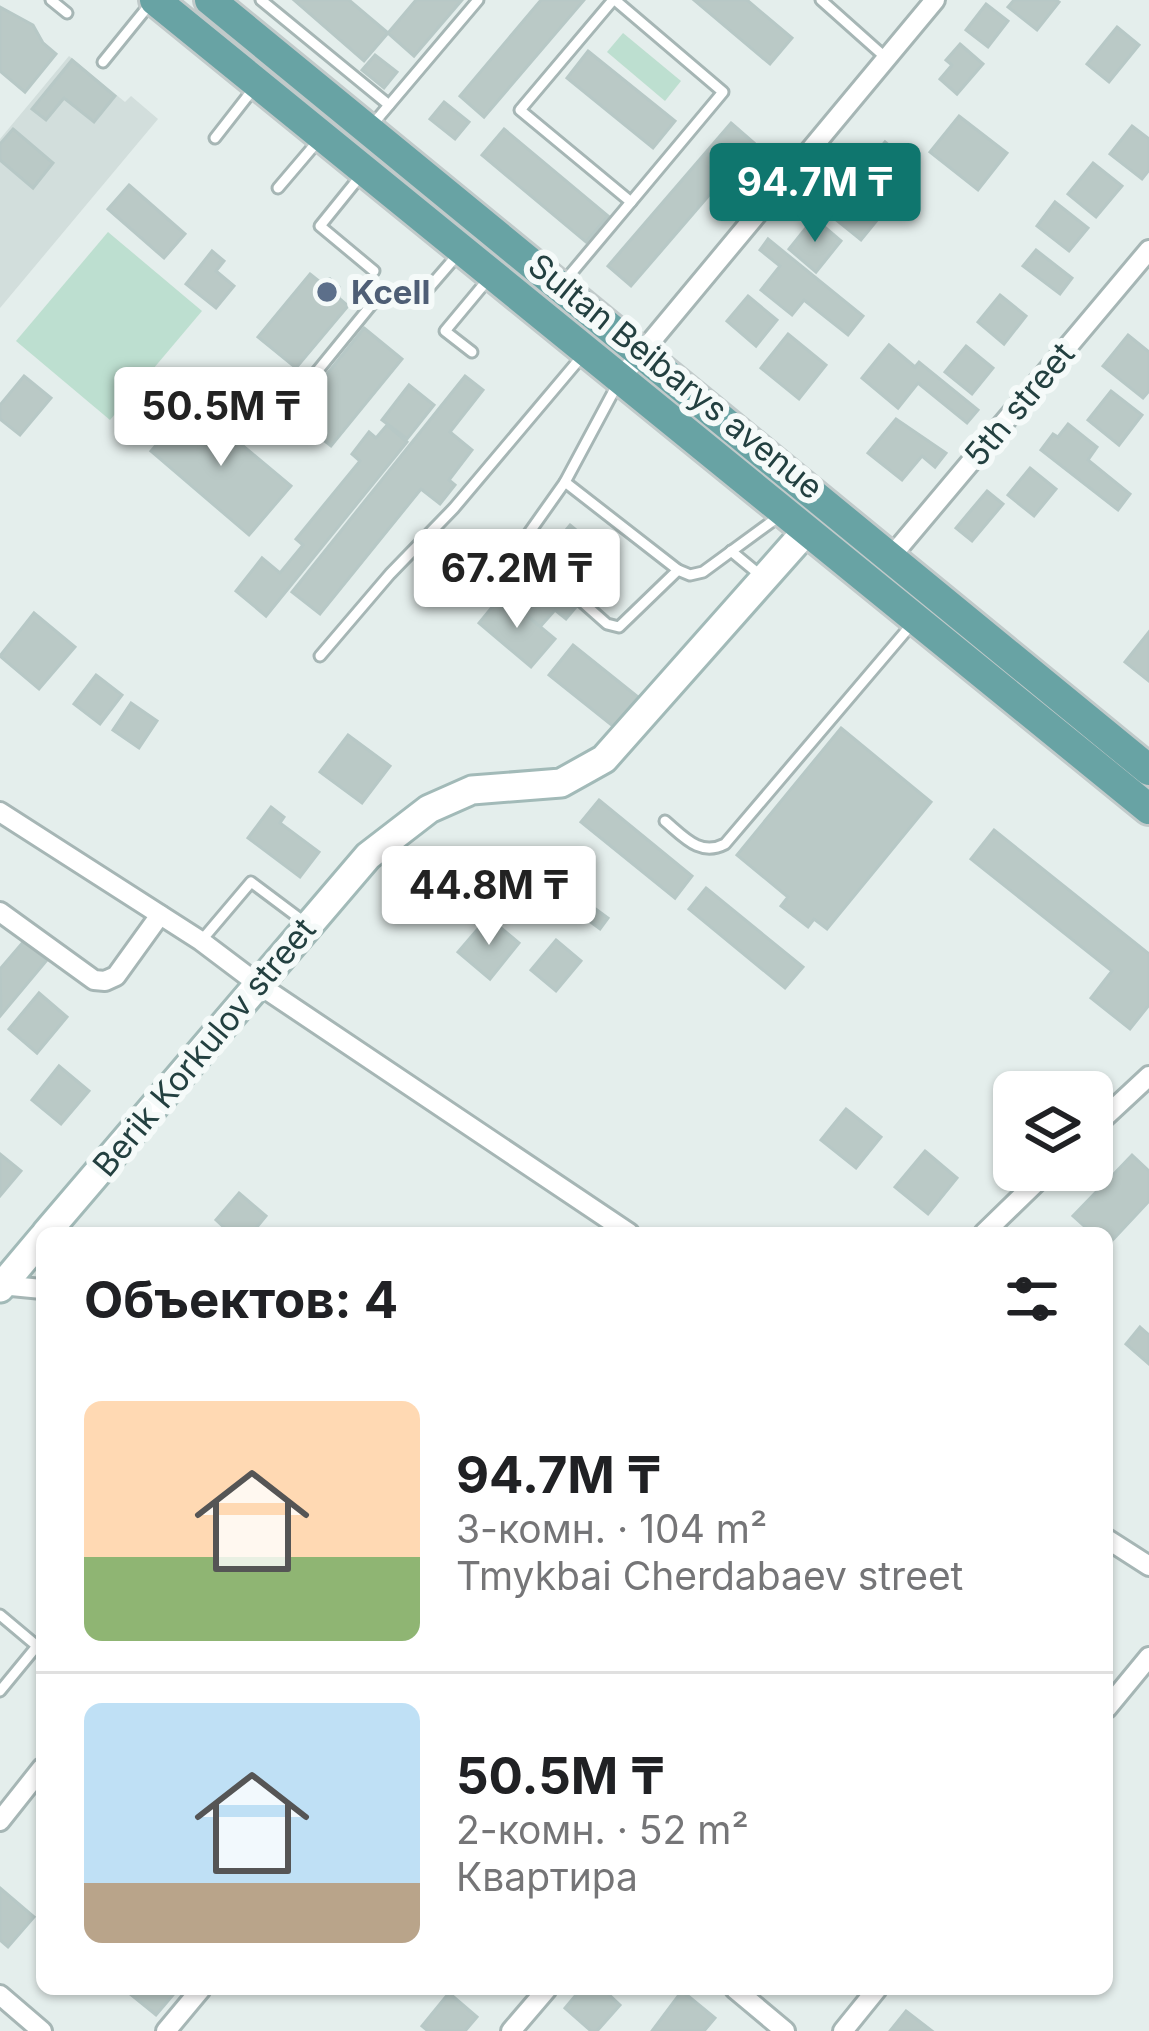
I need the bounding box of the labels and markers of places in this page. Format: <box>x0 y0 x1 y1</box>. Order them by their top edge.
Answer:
pin: 94.7M ₸ <box>704 143 926 245</box>
place label: Kcell <box>351 272 430 312</box>
marker: Kcell <box>314 279 340 305</box>
pin: 50.5M ₸ <box>110 367 332 469</box>
pin: 67.2M ₸ <box>406 529 628 631</box>
pin: 44.8M ₸ <box>378 846 600 948</box>

